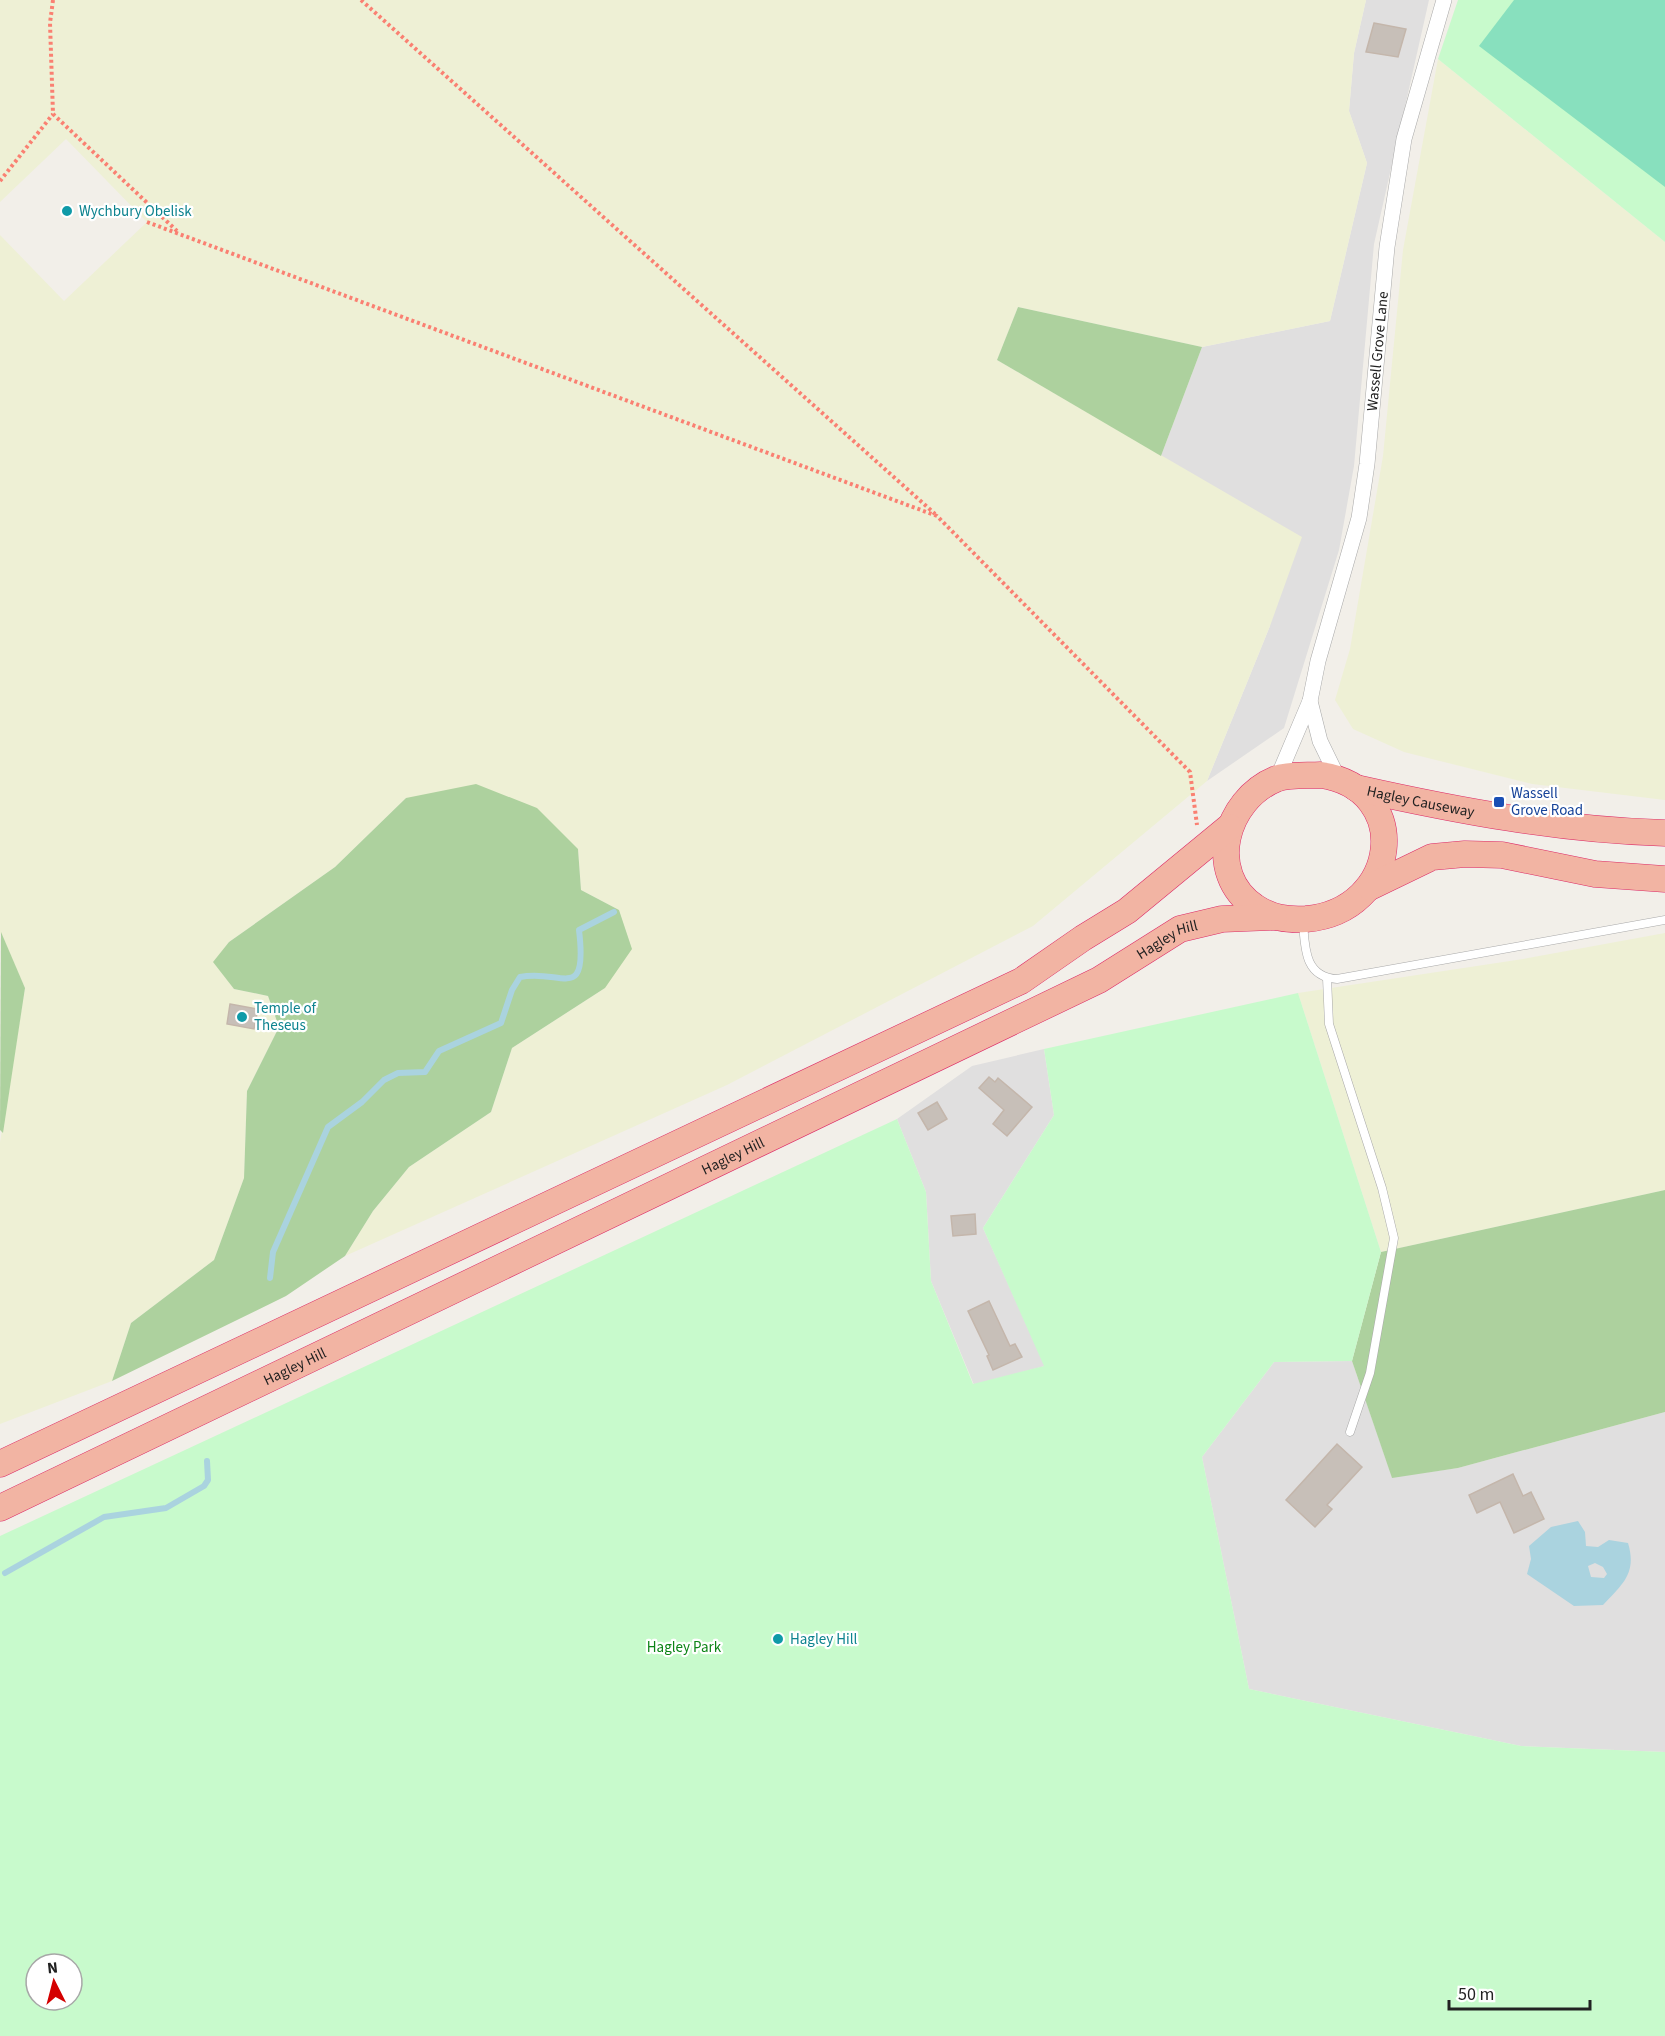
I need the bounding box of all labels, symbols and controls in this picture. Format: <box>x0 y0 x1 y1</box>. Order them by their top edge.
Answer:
place label: Wychbury Obelisk <box>79 201 192 222</box>
marker: Wychbury Obelisk <box>60 204 74 218</box>
street label: Wassell Grove Lane <box>1361 291 1393 412</box>
street label: Hagley Causeway <box>1365 780 1476 822</box>
place label: Wassell Grove Road <box>1511 783 1583 821</box>
marker: Wassell Grove Road <box>1492 795 1506 809</box>
street label: Hagley Hill <box>1132 915 1200 964</box>
place label: Temple of Theseus <box>254 998 317 1036</box>
marker: Temple of Theseus <box>235 1010 249 1024</box>
street label: Hagley Hill <box>698 1132 768 1180</box>
street label: Hagley Hill <box>260 1342 330 1390</box>
place label: Hagley Hill <box>790 1629 858 1650</box>
marker: Hagley Hill <box>771 1632 785 1646</box>
park label: Hagley Park <box>647 1637 722 1658</box>
north arrow <box>24 1952 84 2012</box>
text: N <box>46 1957 59 1980</box>
scale bar <box>1449 1973 1590 2011</box>
text: 50 m <box>1458 1982 1494 2007</box>

